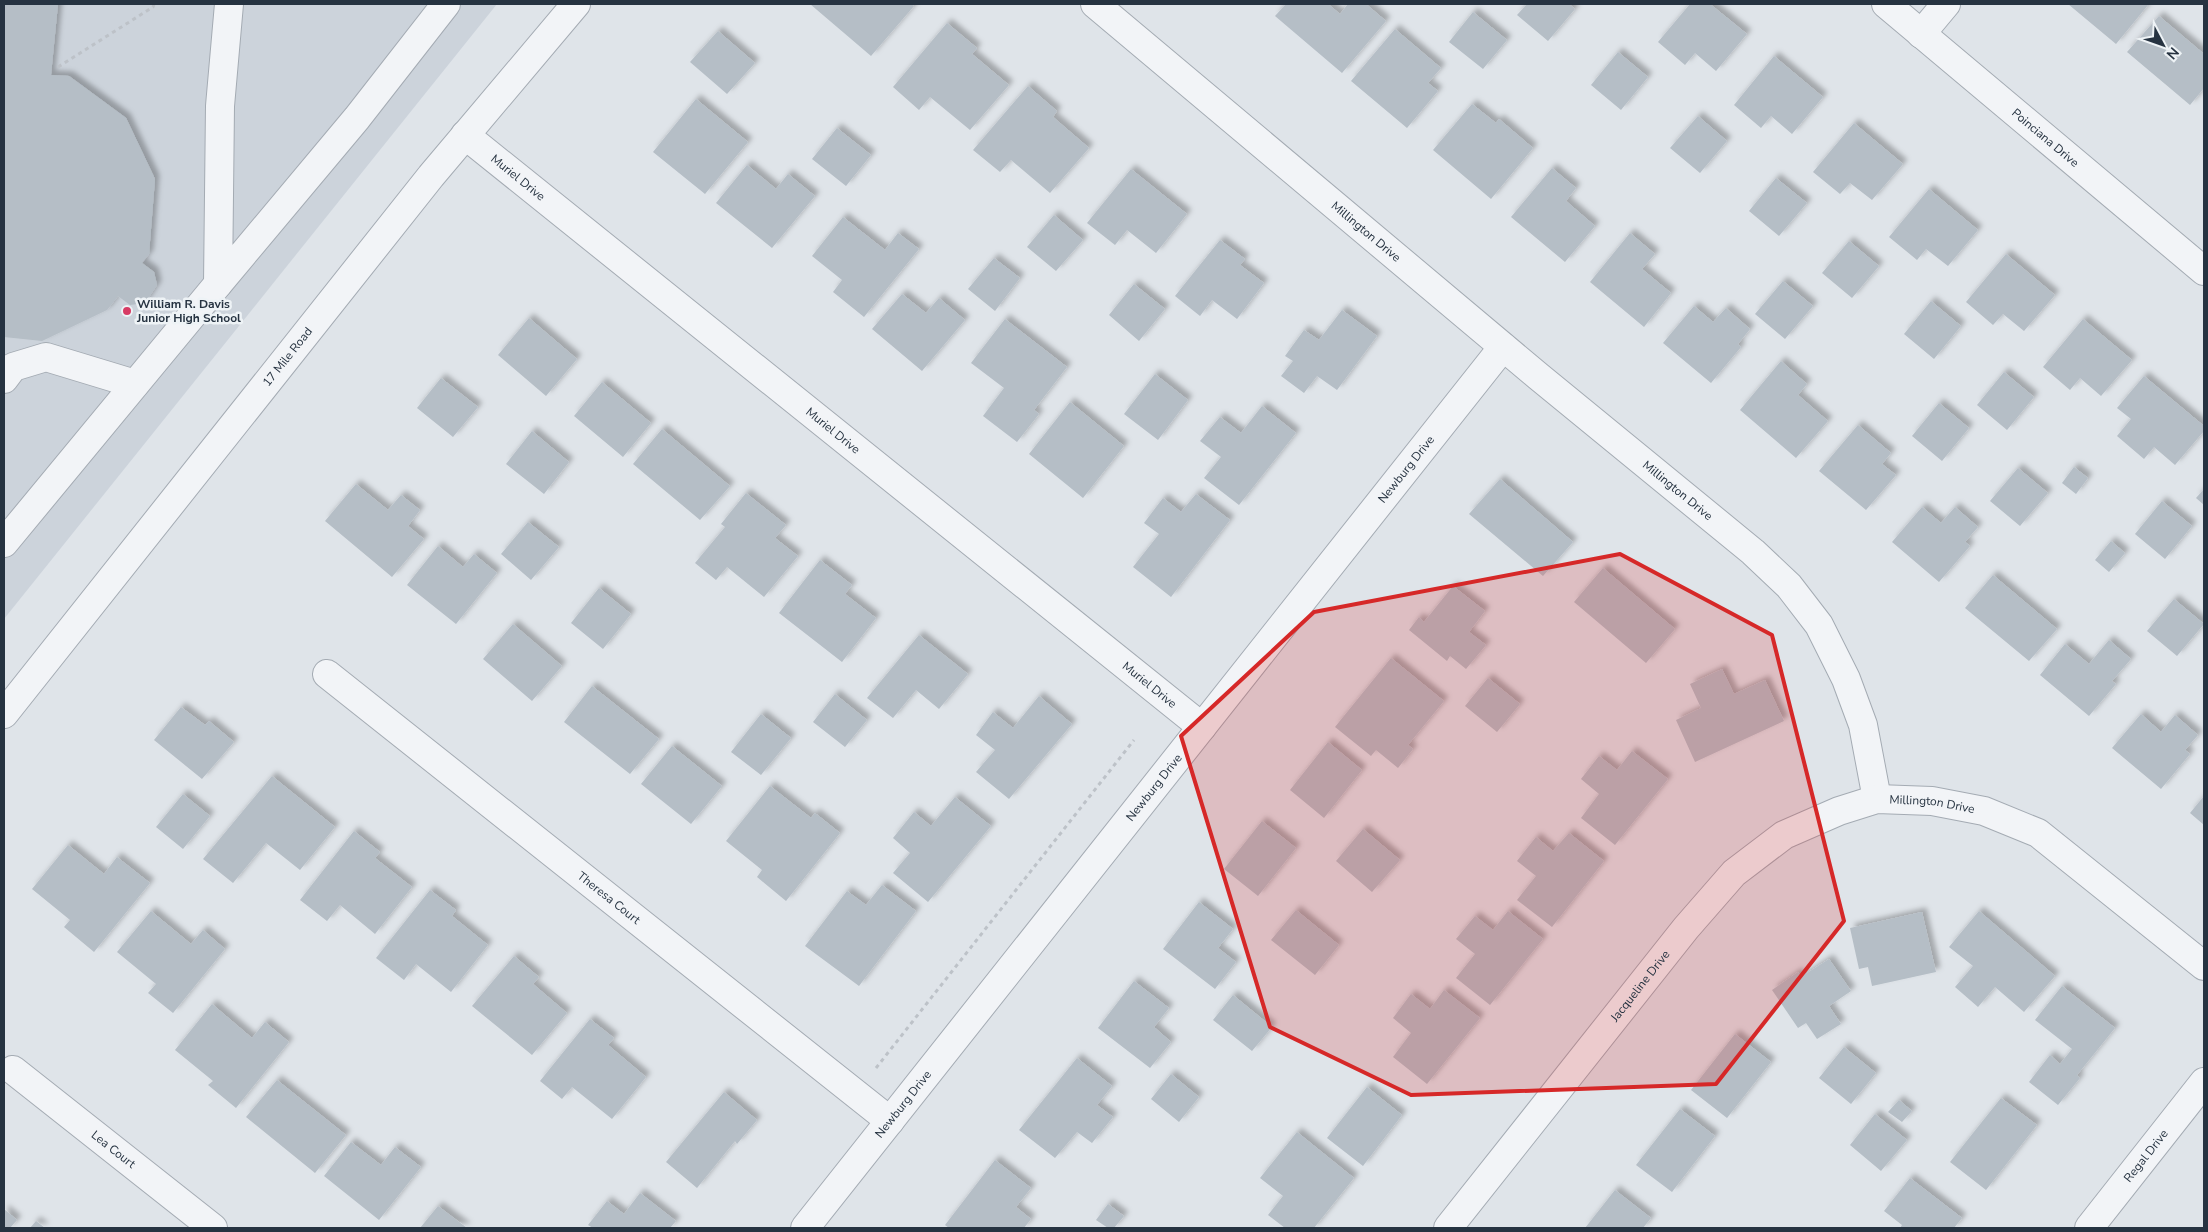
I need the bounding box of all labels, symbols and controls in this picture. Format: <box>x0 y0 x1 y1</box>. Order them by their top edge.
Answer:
north arrow <box>2138 20 2188 70</box>
text: N <box>2162 43 2183 63</box>
street label: Poinciana Drive <box>2008 105 2082 171</box>
street label: Muriel Drive <box>487 151 549 204</box>
street label: Millington Drive <box>1328 198 1404 265</box>
place label: William R. Davis Junior High School <box>136 296 241 326</box>
marker: William R. Davis Junior High School <box>121 305 133 317</box>
street label: 17 Mile Road <box>259 324 316 390</box>
street label: Muriel Drive <box>802 404 864 457</box>
street label: Newburg Drive <box>1374 432 1438 506</box>
street label: Millington Drive <box>1639 457 1716 524</box>
street label: Muriel Drive <box>1119 658 1180 712</box>
street label: Newburg Drive <box>1122 750 1186 825</box>
street label: Millington Drive <box>1889 791 1976 817</box>
street label: Theresa Court <box>574 868 644 928</box>
street label: Jacqueline Drive <box>1606 947 1673 1026</box>
street label: Newburg Drive <box>871 1067 935 1141</box>
street label: Regal Drive <box>2120 1126 2172 1185</box>
street label: Lea Court <box>88 1127 140 1172</box>

